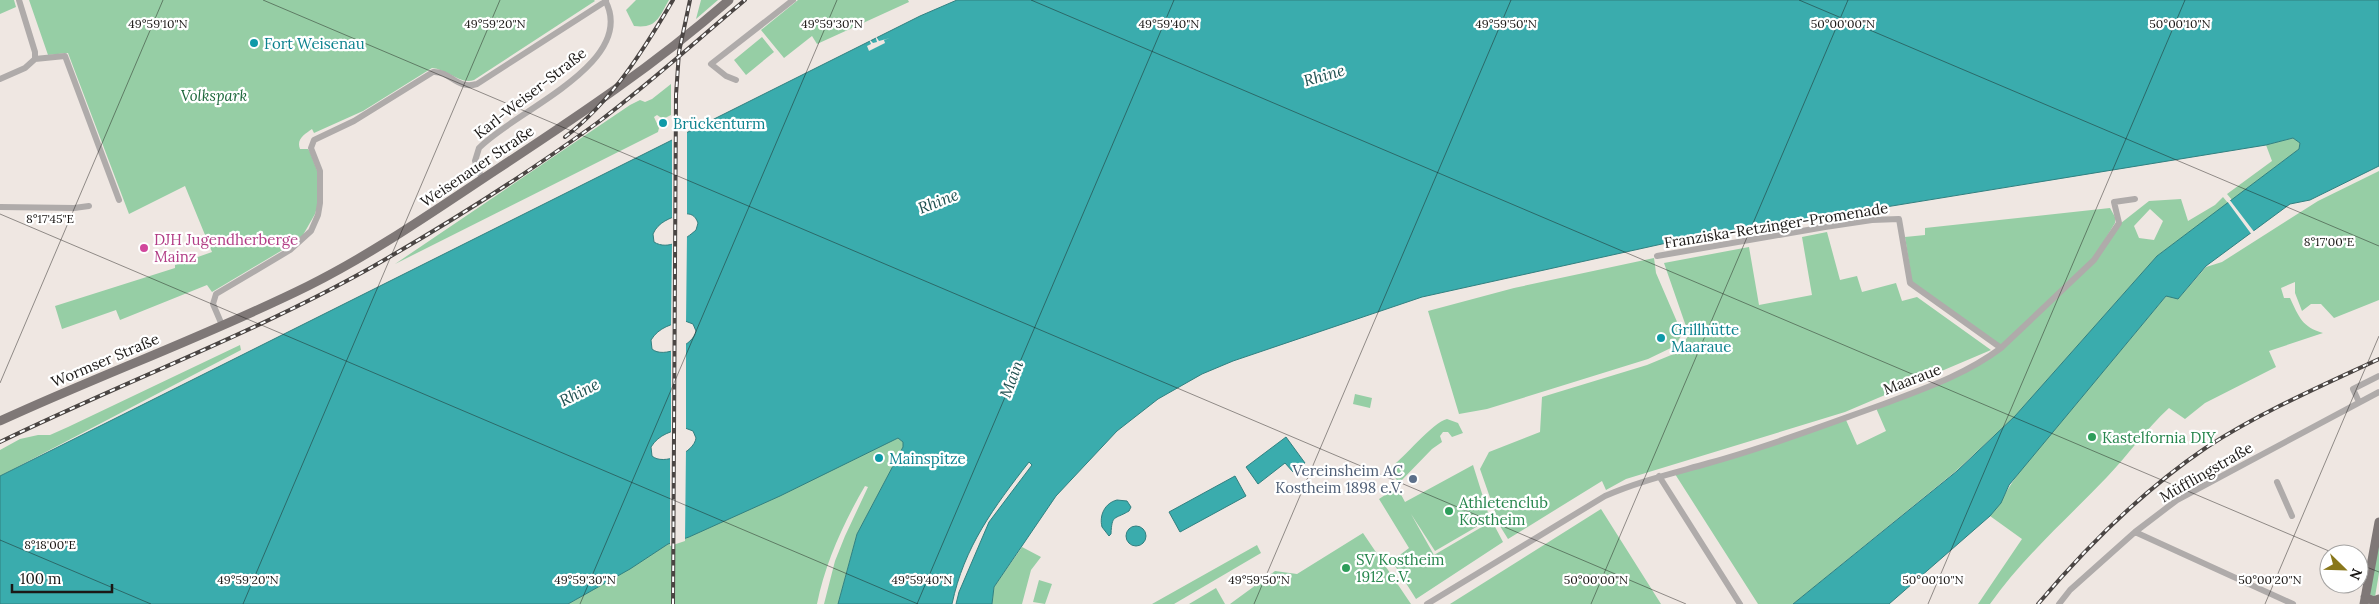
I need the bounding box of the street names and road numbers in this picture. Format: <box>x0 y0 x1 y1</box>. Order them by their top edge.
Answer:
street label: Karl-Weiser-Straße <box>470 43 590 143</box>
street label: Weisenauer Straße <box>417 121 537 211</box>
street label: Franziska-Retzinger-Promenade <box>1663 198 1889 252</box>
street label: Wormser Straße <box>48 329 162 391</box>
street label: Maaraue <box>1880 359 1944 399</box>
street label: Müfflingstraße <box>2156 438 2256 506</box>

